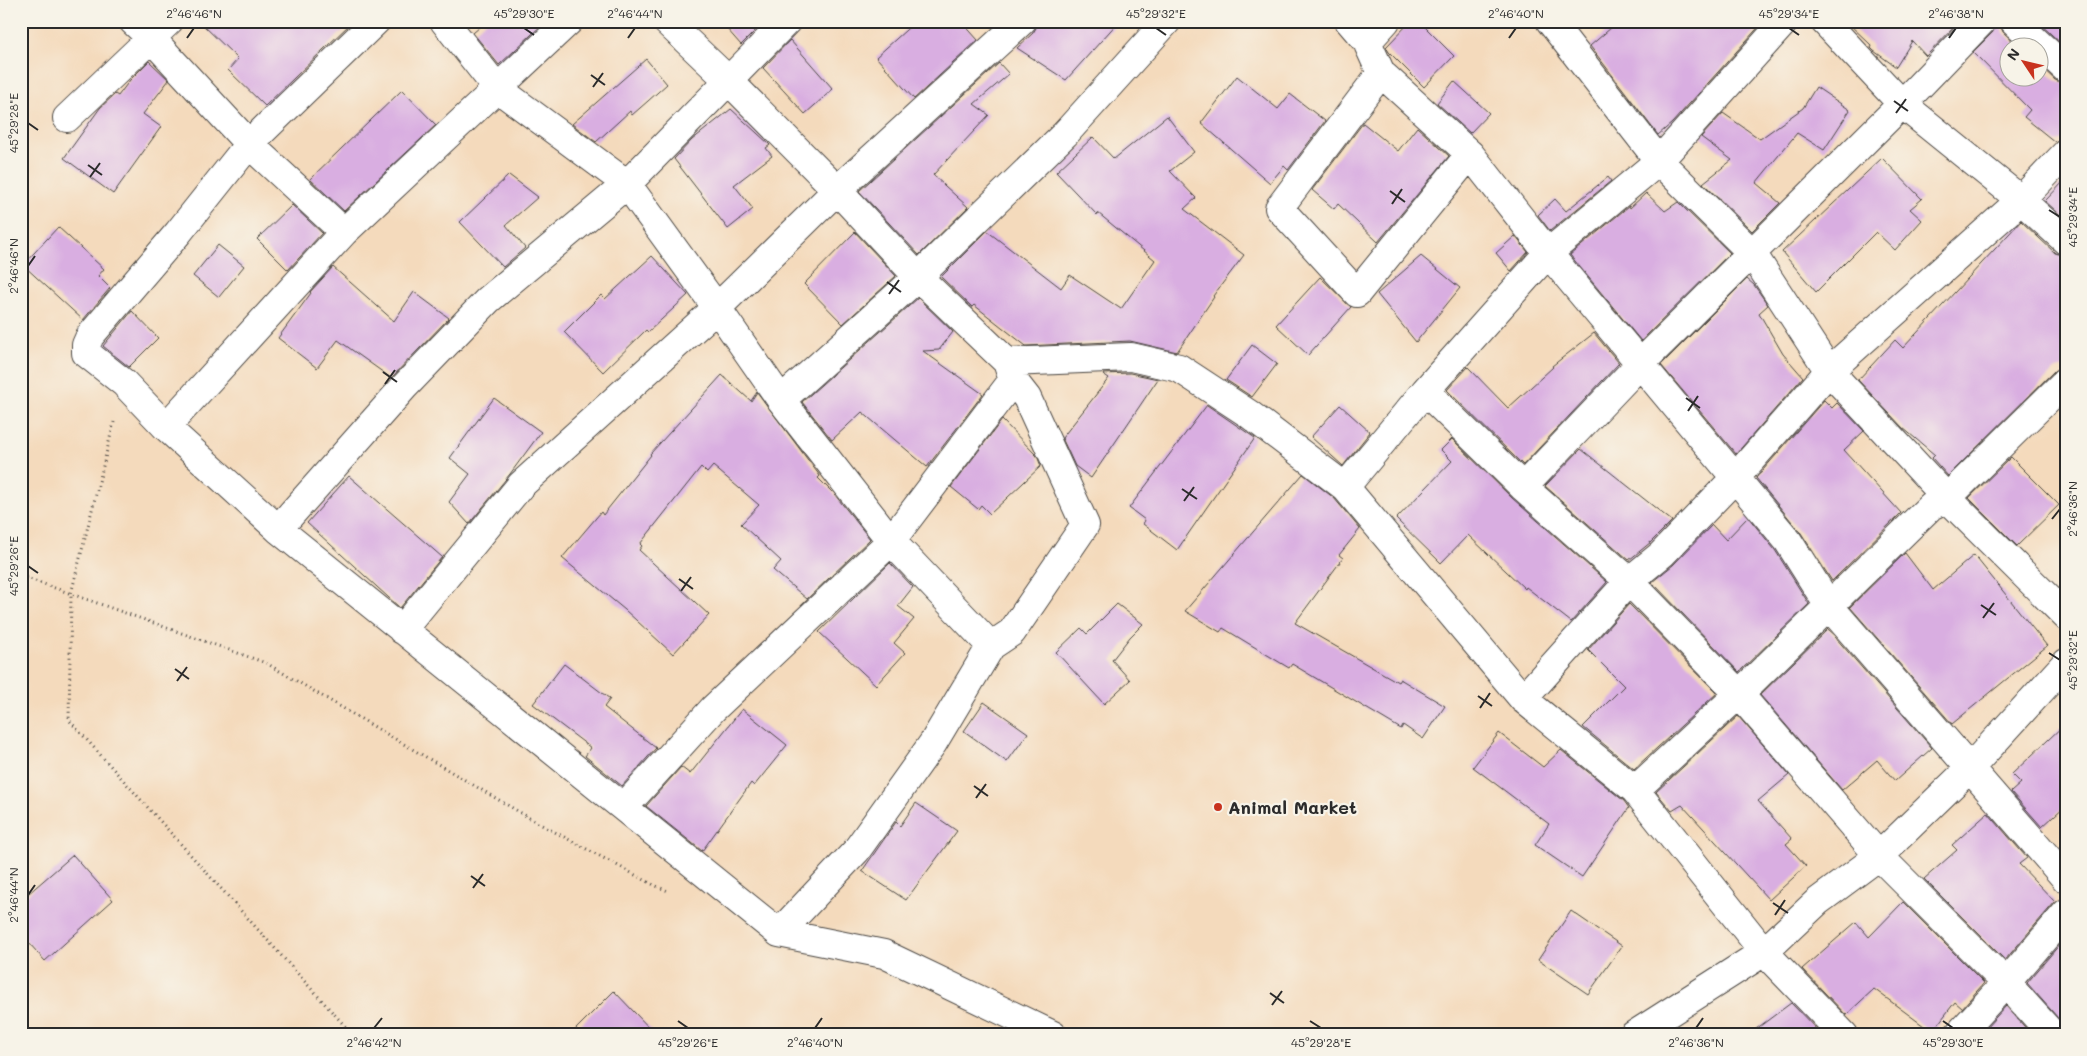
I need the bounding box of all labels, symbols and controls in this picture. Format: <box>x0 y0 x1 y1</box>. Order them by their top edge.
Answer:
text: 2°46'46"N <box>166 5 222 21</box>
text: 45°29'30"E <box>494 5 554 21</box>
text: 2°46'44"N <box>607 5 663 21</box>
text: 45°29'32"E <box>1126 5 1186 21</box>
text: 2°46'40"N <box>1488 5 1544 21</box>
text: 45°29'34"E <box>1759 5 1819 21</box>
text: 2°46'38"N <box>1928 5 1984 21</box>
north arrow <box>2000 38 2050 88</box>
text: N <box>2002 44 2024 64</box>
text: 45°29'28"E <box>5 93 21 153</box>
text: 45°29'34"E <box>2064 187 2080 247</box>
text: 2°46'46"N <box>5 238 21 294</box>
text: 2°46'36"N <box>2064 481 2080 537</box>
text: 45°29'26"E <box>5 536 21 596</box>
text: 45°29'32"E <box>2064 630 2080 690</box>
place label: Animal Market <box>1228 795 1357 819</box>
marker: Animal Market <box>1212 801 1224 813</box>
text: 2°46'44"N <box>5 867 21 923</box>
text: 2°46'42"N <box>346 1034 402 1050</box>
text: 45°29'26"E <box>658 1034 718 1050</box>
text: 2°46'40"N <box>787 1034 843 1050</box>
text: 45°29'28"E <box>1291 1034 1351 1050</box>
text: 2°46'36"N <box>1668 1034 1724 1050</box>
text: 45°29'30"E <box>1923 1034 1983 1050</box>

